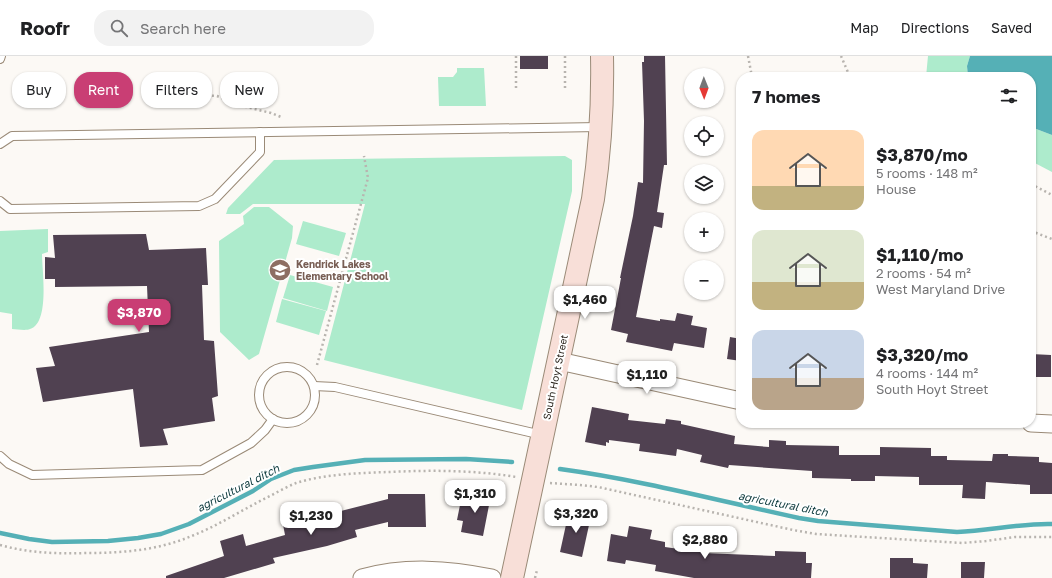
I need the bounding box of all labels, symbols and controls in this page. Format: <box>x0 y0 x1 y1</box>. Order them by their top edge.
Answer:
search box <box>94 10 374 46</box>
text: Roofr <box>20 16 70 39</box>
icon: search <box>108 17 130 39</box>
text: Search here <box>140 19 226 37</box>
text: Map <box>850 19 879 36</box>
text: Directions <box>901 19 969 36</box>
text: Saved <box>991 19 1032 36</box>
north arrow <box>684 68 724 108</box>
map controls <box>684 68 724 300</box>
chip: Buy <box>12 72 66 108</box>
chip: Rent <box>74 72 133 108</box>
chip: Filters <box>141 72 212 108</box>
chip: New <box>220 72 278 108</box>
icon: filters <box>998 85 1020 107</box>
text: 7 homes <box>752 86 820 107</box>
button: locate <box>684 116 724 156</box>
text: $3,870/mo <box>876 144 968 165</box>
icon: home <box>784 146 832 194</box>
button: layers <box>684 164 724 204</box>
text: 5 rooms · 148 m² <box>876 165 978 181</box>
text: House <box>876 181 916 197</box>
button: + <box>684 212 724 252</box>
text: $1,110/mo <box>876 244 963 265</box>
icon: home <box>784 246 832 294</box>
school or university icon: Kendrick Lakes Elementary School <box>267 257 293 283</box>
place label: Kendrick Lakes Elementary School <box>296 258 389 282</box>
button: − <box>684 260 724 300</box>
text: 2 rooms · 54 m² <box>876 265 971 281</box>
text: West Maryland Drive <box>876 281 1005 297</box>
pin: $1,460 <box>552 286 618 320</box>
text: $1,460 <box>563 291 607 307</box>
pin: $3,870 <box>106 299 172 333</box>
text: $3,870 <box>117 304 161 320</box>
street label: South Hoyt Street <box>540 333 570 421</box>
text: $3,320/mo <box>876 344 968 365</box>
icon: home <box>784 346 832 394</box>
pin: $1,110 <box>614 361 680 395</box>
text: 4 rooms · 144 m² <box>876 365 978 381</box>
text: $1,110 <box>626 366 668 382</box>
text: South Hoyt Street <box>876 381 988 397</box>
water label: agricultural ditch <box>194 461 283 515</box>
pin: $1,310 <box>442 480 508 514</box>
text: $1,310 <box>454 485 496 501</box>
water label: agricultural ditch <box>737 488 830 520</box>
pin: $3,320 <box>543 500 609 534</box>
pin: $1,230 <box>278 502 344 536</box>
text: $3,320 <box>553 505 599 521</box>
text: $1,230 <box>289 507 333 523</box>
pin: $2,880 <box>672 526 738 560</box>
text: $2,880 <box>682 531 728 547</box>

